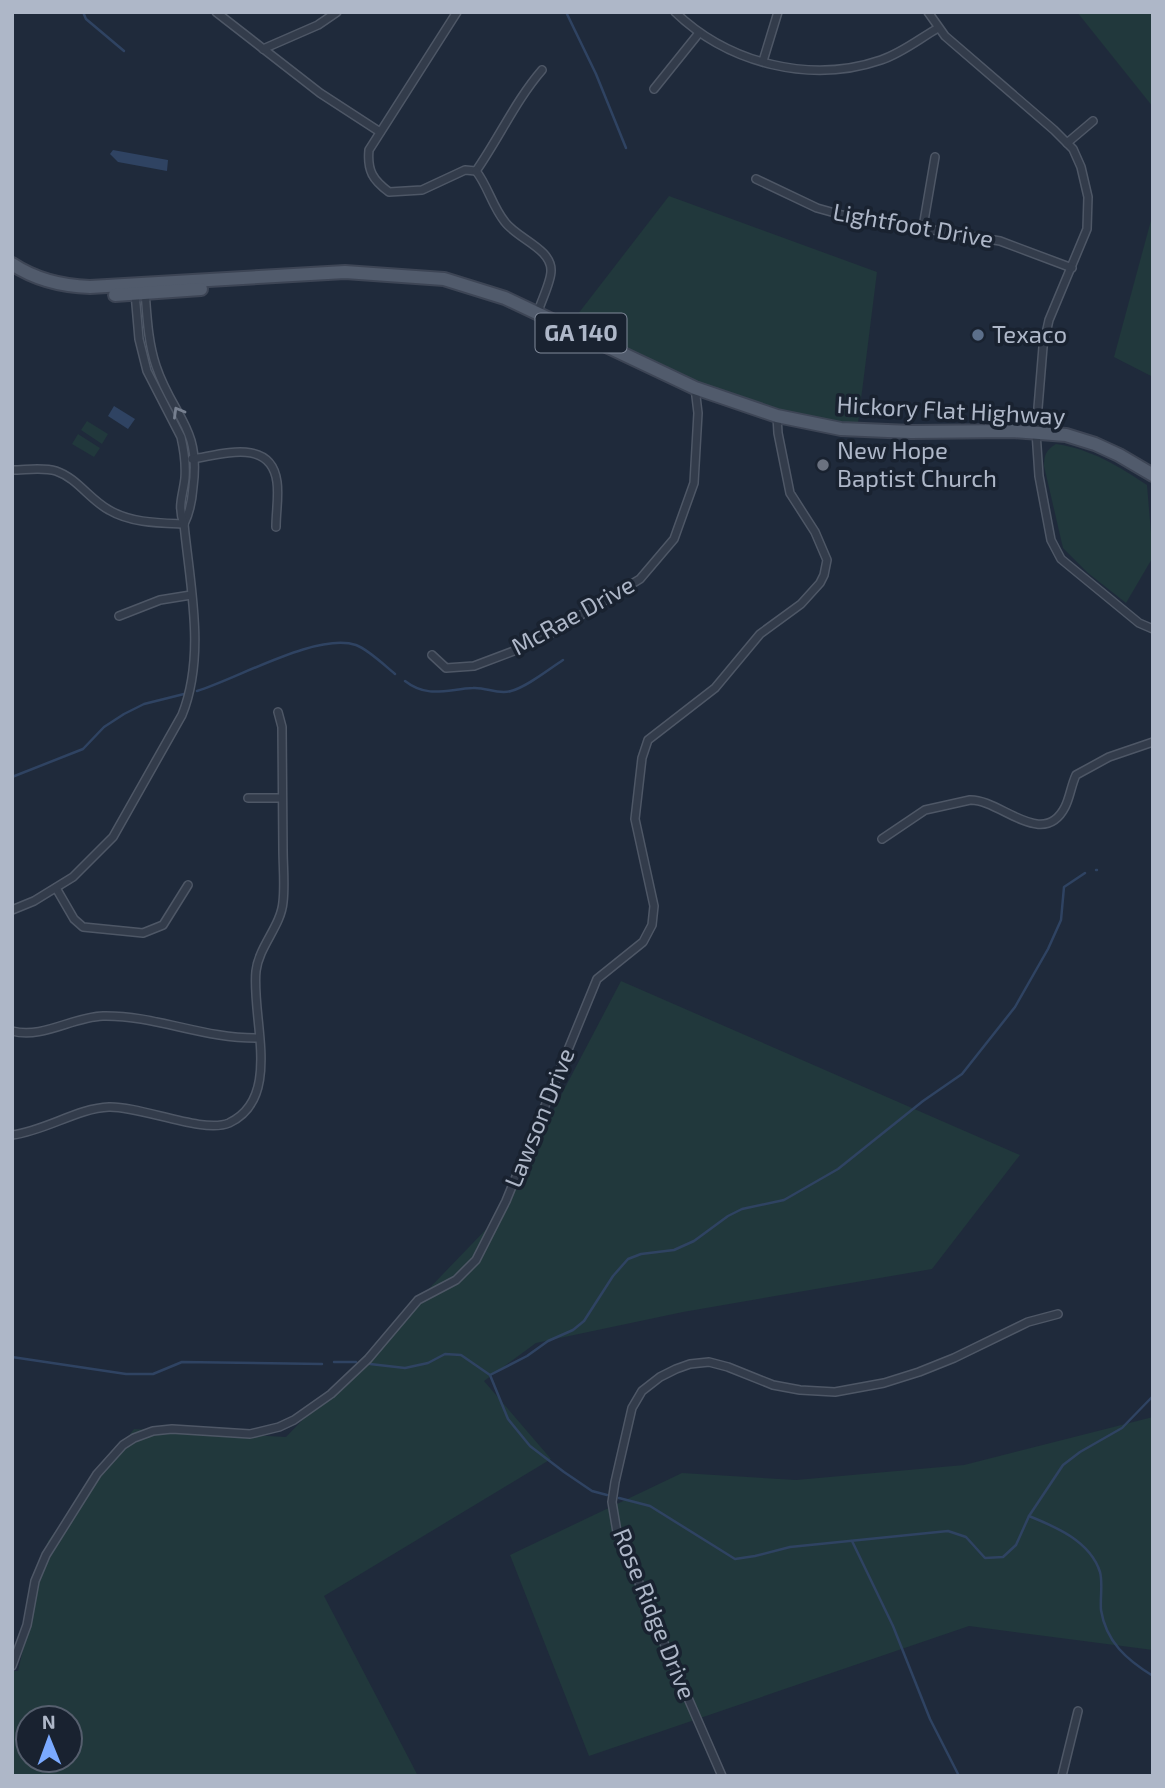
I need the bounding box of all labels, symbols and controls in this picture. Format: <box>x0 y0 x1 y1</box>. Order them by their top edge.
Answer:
street label: Lightfoot Drive <box>831 196 996 253</box>
road number: GA 140 <box>536 314 626 352</box>
place label: Texaco <box>992 319 1067 348</box>
marker: Texaco <box>970 327 986 343</box>
street label: Hickory Flat Highway <box>836 389 1066 430</box>
one-way arrow <box>174 406 187 419</box>
place label: New Hope Baptist Church <box>837 435 997 492</box>
marker: New Hope Baptist Church <box>815 457 831 473</box>
street label: McRae Drive <box>506 569 639 660</box>
street label: Lawson Drive <box>498 1044 580 1191</box>
street label: Rose Ridge Drive <box>608 1524 703 1703</box>
north arrow <box>14 1704 84 1774</box>
text: N <box>42 1710 56 1733</box>

